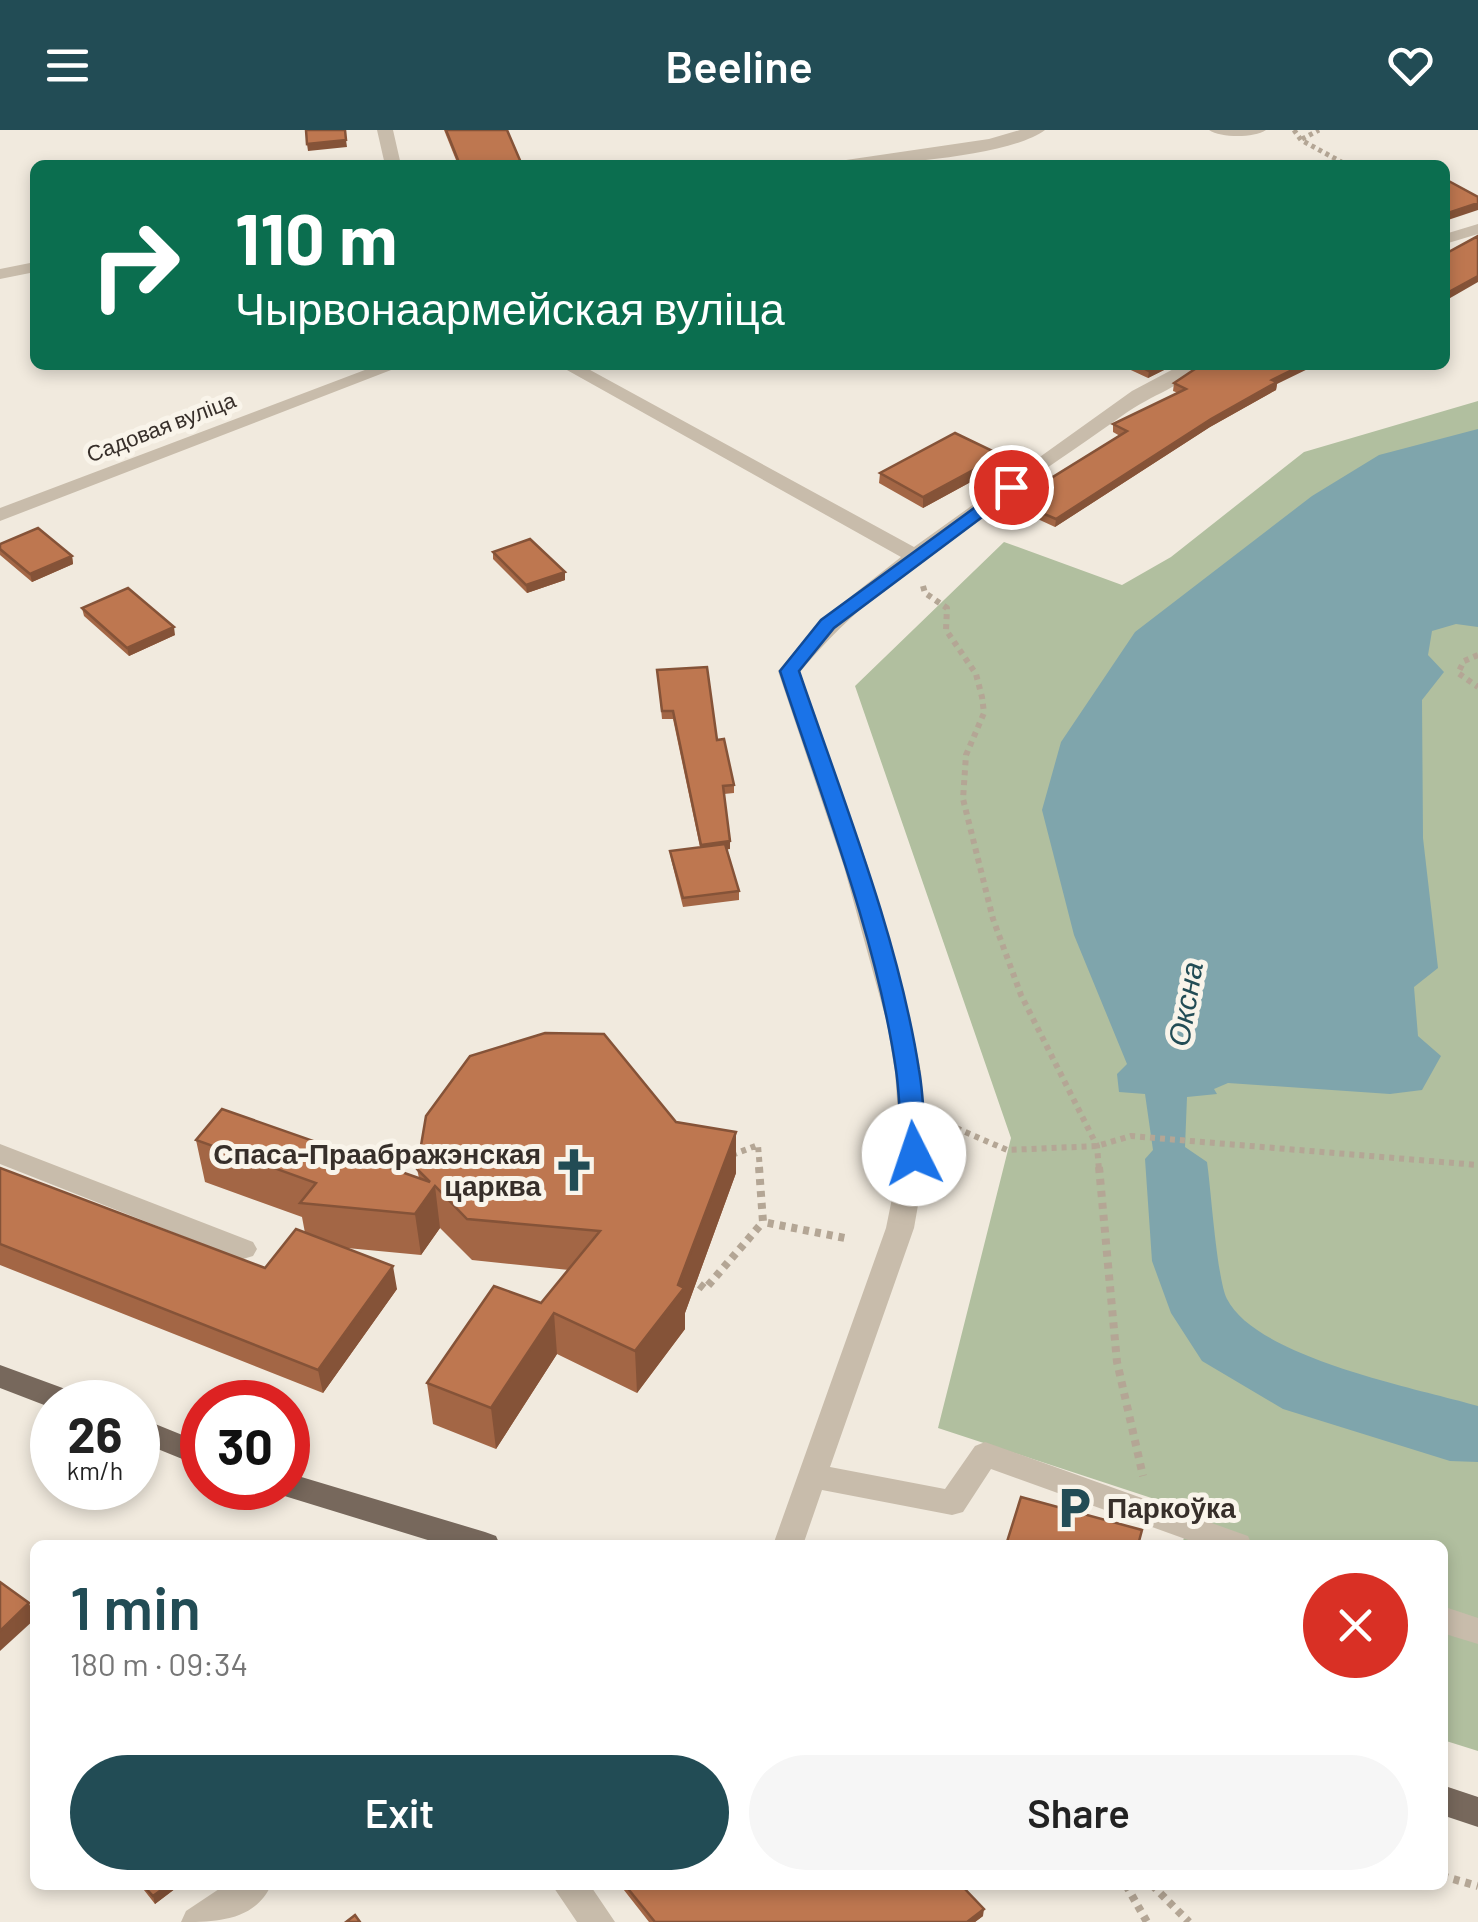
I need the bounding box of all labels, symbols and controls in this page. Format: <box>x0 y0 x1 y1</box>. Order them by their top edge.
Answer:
icon: menu <box>40 38 95 93</box>
text: Beeline <box>665 38 813 92</box>
icon: heart <box>1383 38 1438 93</box>
text: 110 m <box>235 195 397 279</box>
icon: right <box>70 200 200 330</box>
text: Чырвонаармейская вуліца <box>235 280 785 334</box>
street label: Садовая вуліца <box>82 385 240 467</box>
pin <box>969 445 1054 530</box>
icon: arrive <box>984 460 1039 515</box>
water label: Оксна <box>1159 958 1209 1049</box>
position arrow <box>862 1102 966 1206</box>
place label: Спаса-Праабражэнская царква <box>213 1136 541 1202</box>
church icon: Спаса-Праабражэнская царква <box>550 1146 598 1194</box>
speed limit sign: 30 <box>180 1380 310 1510</box>
text: 26 <box>68 1403 122 1463</box>
text: km/h <box>67 1455 123 1485</box>
parking icon: Паркоўка <box>1050 1484 1098 1532</box>
place label: Паркоўка <box>1107 1490 1236 1524</box>
text: 1 min <box>70 1570 201 1642</box>
button: close <box>1303 1573 1408 1678</box>
text: 180 m · 09:34 <box>70 1644 248 1682</box>
button: Exit <box>70 1755 729 1870</box>
button: Share <box>749 1755 1408 1870</box>

